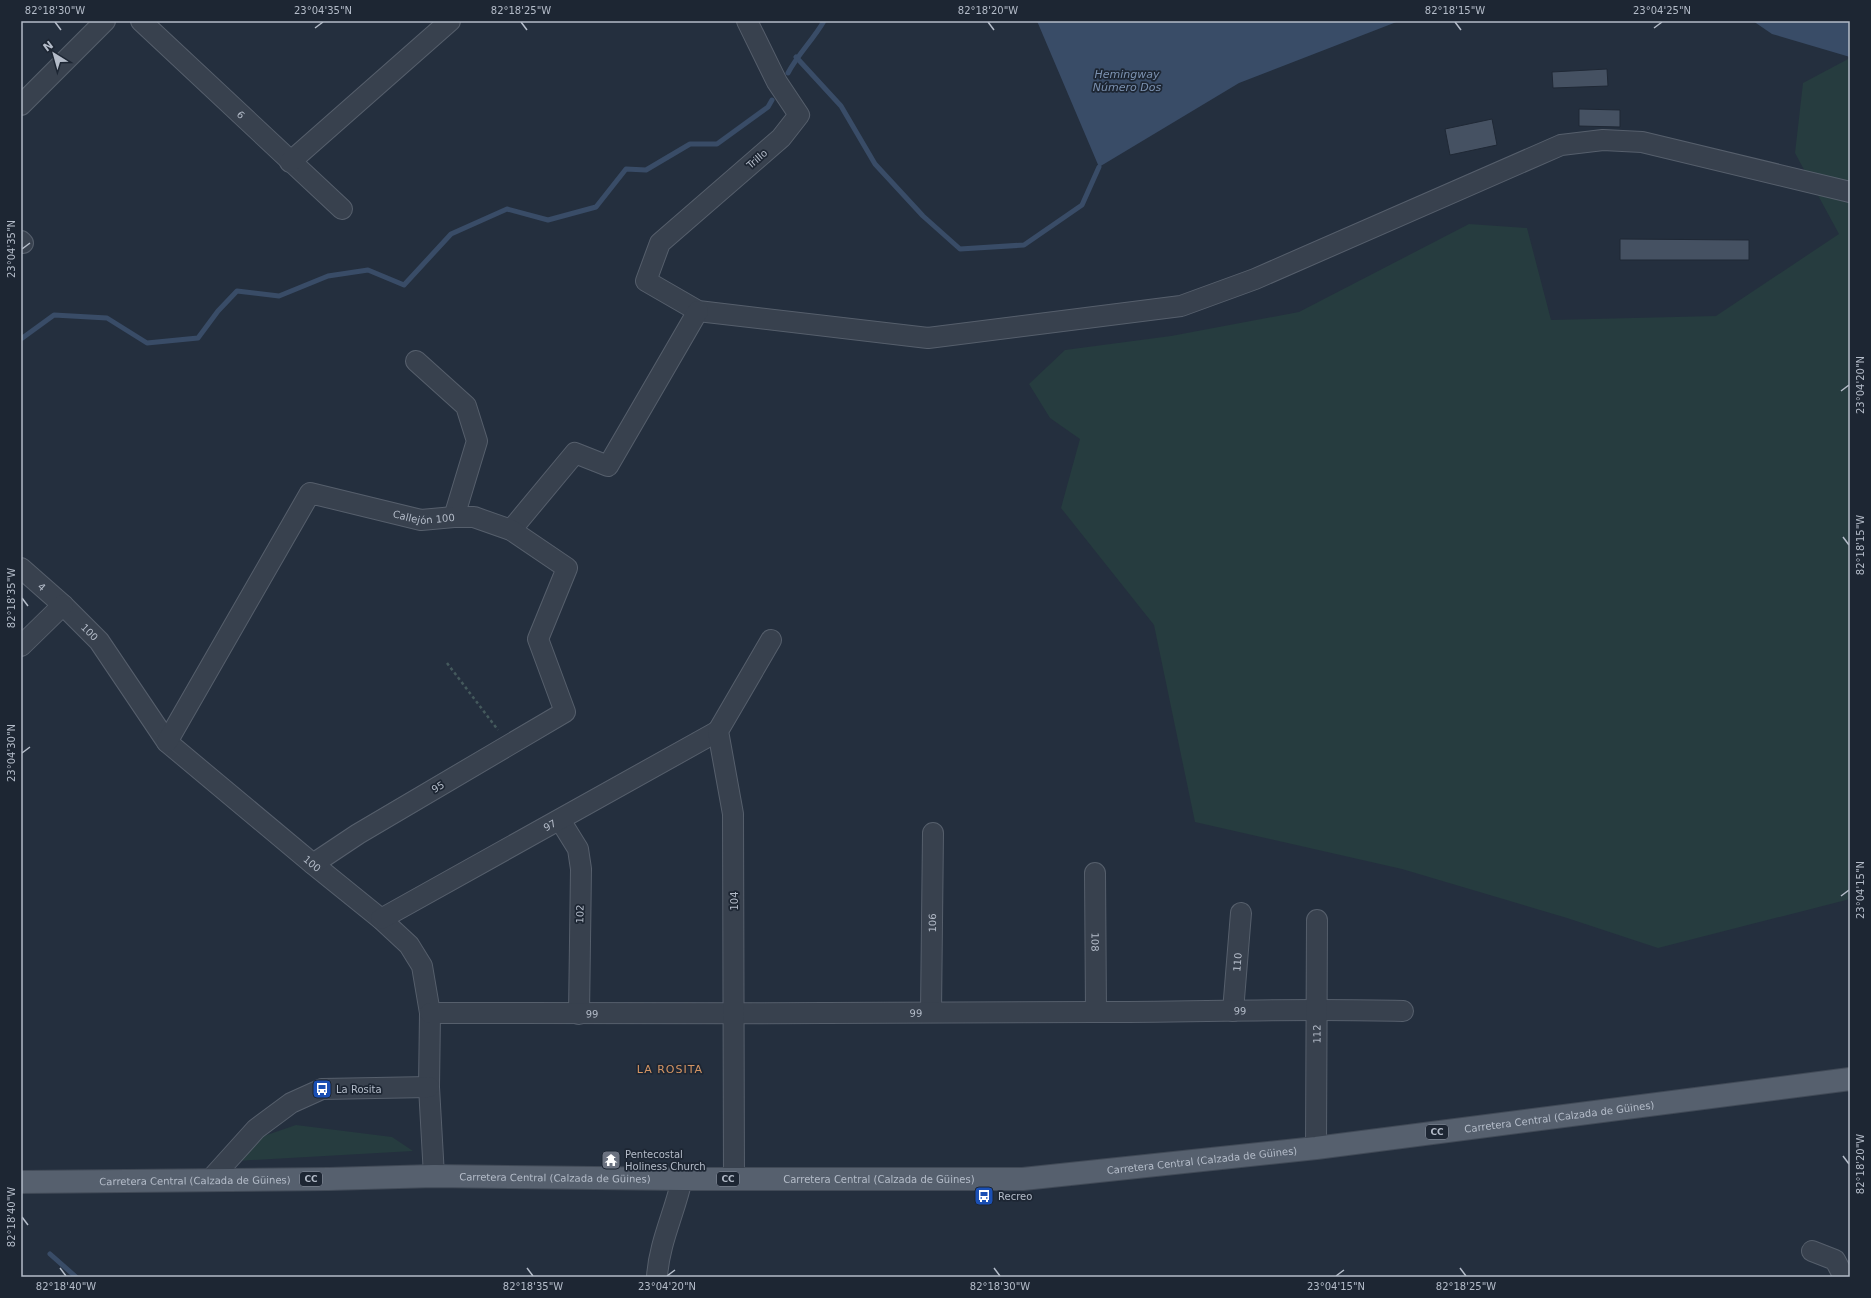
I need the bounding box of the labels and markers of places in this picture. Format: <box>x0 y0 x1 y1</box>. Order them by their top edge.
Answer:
bus stop icon: La Rosita <box>311 1078 333 1100</box>
place label: La Rosita <box>336 1084 382 1095</box>
temple icon: Pentecostal Holiness Church <box>600 1149 622 1171</box>
place label: Pentecostal Holiness Church <box>625 1149 706 1172</box>
bus stop icon: Recreo <box>973 1185 995 1207</box>
place label: Recreo <box>998 1191 1032 1202</box>

